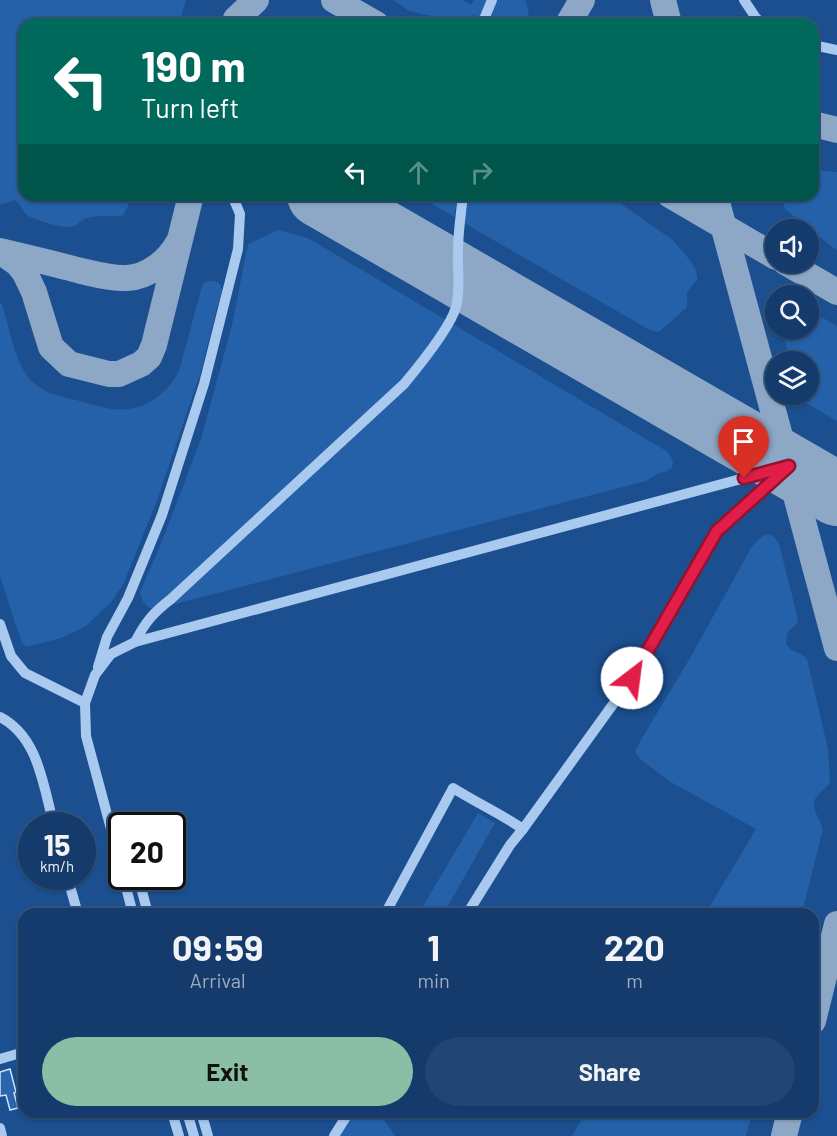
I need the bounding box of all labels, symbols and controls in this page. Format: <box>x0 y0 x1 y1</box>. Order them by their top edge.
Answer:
text: 190 m <box>141 40 246 90</box>
icon: left <box>42 42 120 120</box>
text: Turn left <box>141 91 239 123</box>
icon: left <box>339 156 372 189</box>
icon: ahead <box>402 156 435 189</box>
icon: right <box>465 156 498 189</box>
map controls <box>765 219 819 405</box>
button: sound <box>765 219 819 273</box>
button: search <box>765 285 819 339</box>
button: layers <box>765 351 819 405</box>
pin <box>718 416 769 478</box>
icon: arrive <box>727 425 760 458</box>
position arrow <box>600 646 664 710</box>
speed limit sign: 20 <box>108 812 186 890</box>
text: 15 <box>44 826 70 862</box>
text: km/h <box>40 857 74 875</box>
text: 09:59 <box>172 925 263 968</box>
text: 1 <box>427 925 440 968</box>
text: 220 <box>604 925 665 968</box>
text: Arrival <box>190 968 246 992</box>
text: min <box>417 968 450 992</box>
text: m <box>626 968 643 992</box>
button: Exit <box>42 1037 413 1106</box>
button: Share <box>425 1037 795 1106</box>

